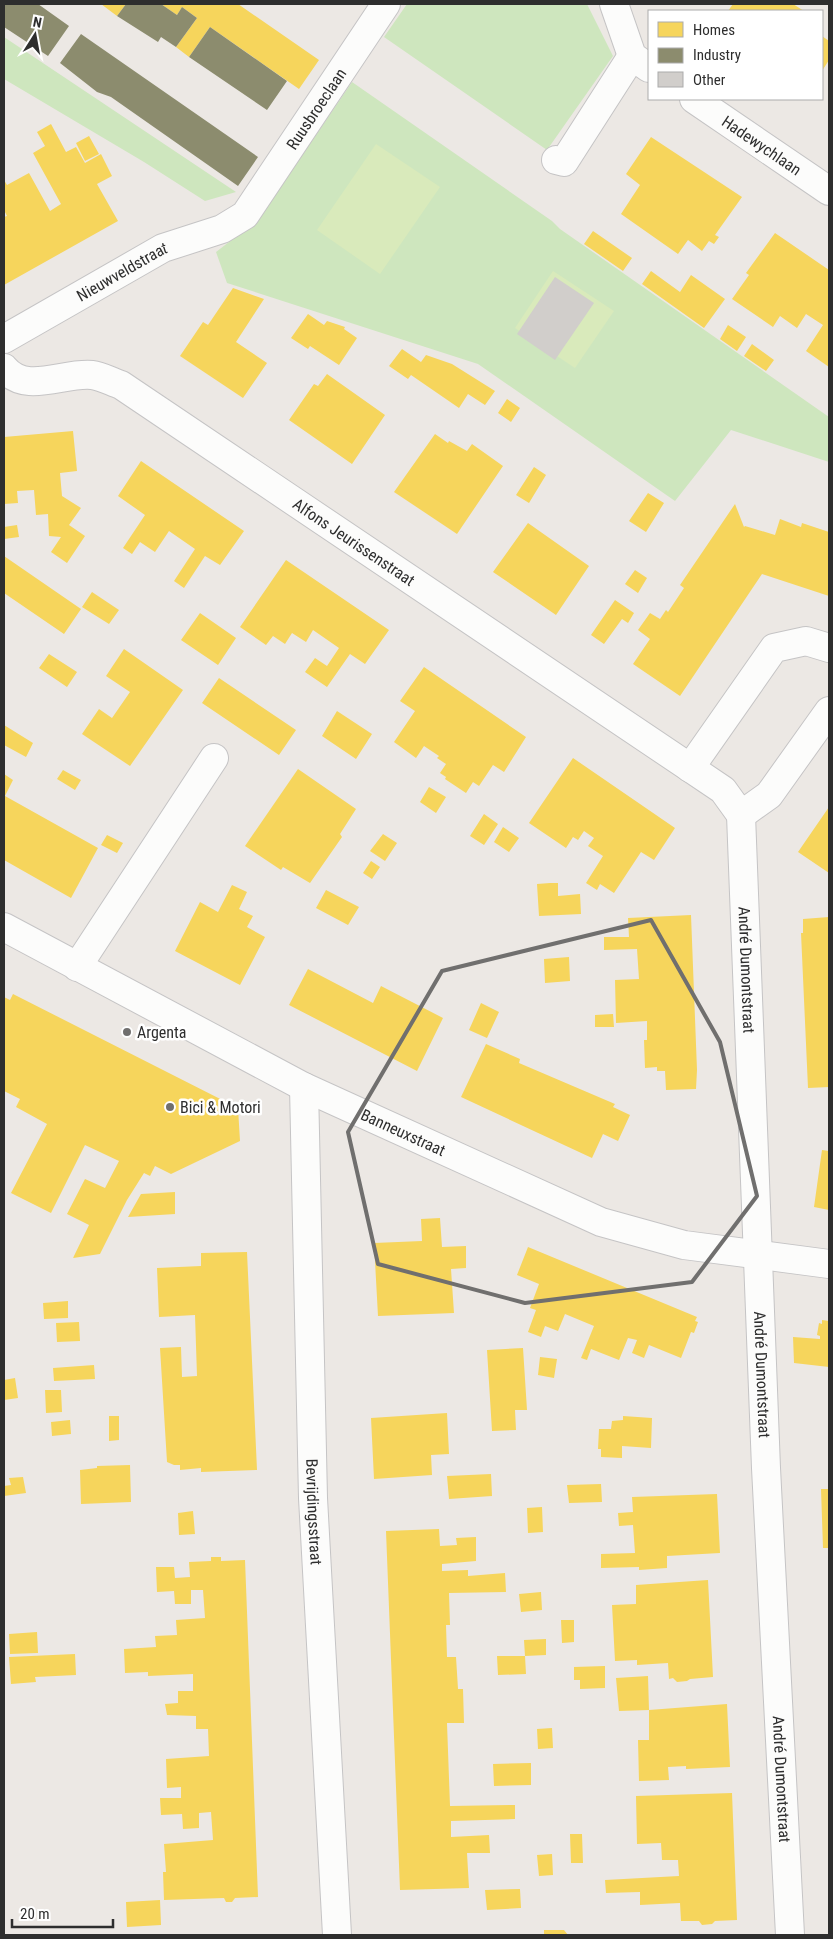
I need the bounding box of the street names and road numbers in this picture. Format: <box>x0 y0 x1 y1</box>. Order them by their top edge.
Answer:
street label: Ruusbroeclaan <box>283 65 350 153</box>
street label: Hadewychlaan <box>718 112 805 179</box>
street label: Nieuwveldstraat <box>73 238 170 305</box>
street label: Alfons Jeurissenstraat <box>289 494 418 590</box>
street label: André Dumontstraat <box>735 906 758 1034</box>
street label: Banneuxstraat <box>358 1105 449 1160</box>
street label: André Dumontstraat <box>750 1311 774 1439</box>
street label: Bevrijdingsstraat <box>302 1459 326 1566</box>
street label: André Dumontstraat <box>769 1715 794 1843</box>

